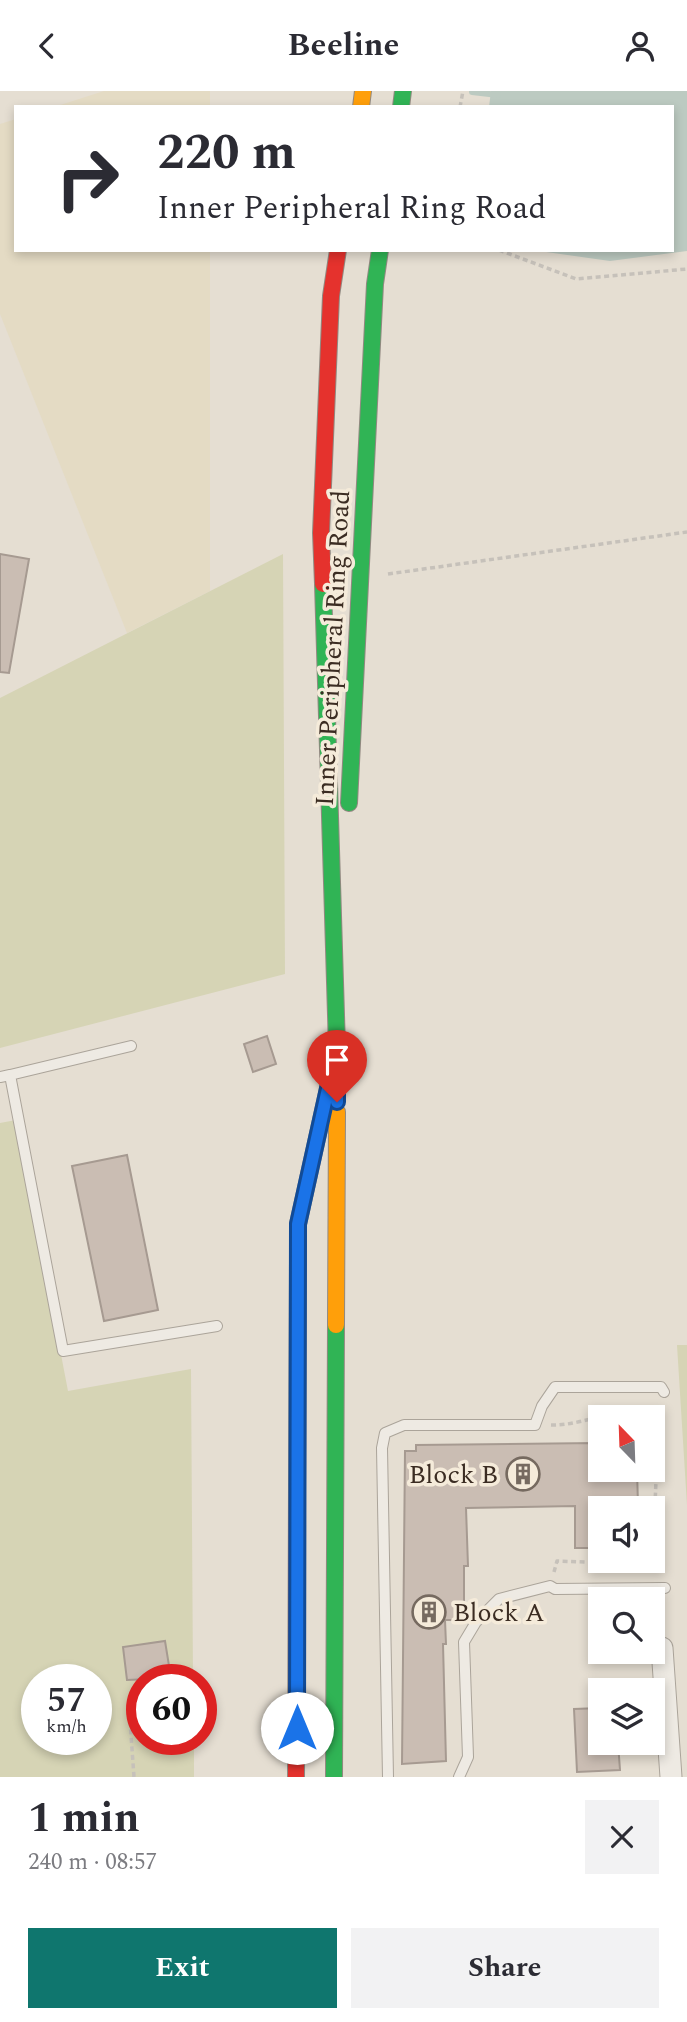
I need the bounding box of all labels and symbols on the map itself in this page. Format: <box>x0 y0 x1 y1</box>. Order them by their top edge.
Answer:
street label: Inner Peripheral Ring Road <box>305 489 361 807</box>
pin <box>307 1030 367 1102</box>
north arrow <box>588 1405 665 1482</box>
place label: Block B <box>409 1455 498 1495</box>
building icon: Block B <box>504 1455 542 1493</box>
building icon: Block A <box>410 1593 448 1631</box>
place label: Block A <box>453 1593 545 1633</box>
speed limit sign: 60 <box>126 1664 217 1755</box>
position arrow <box>260 1691 334 1765</box>

